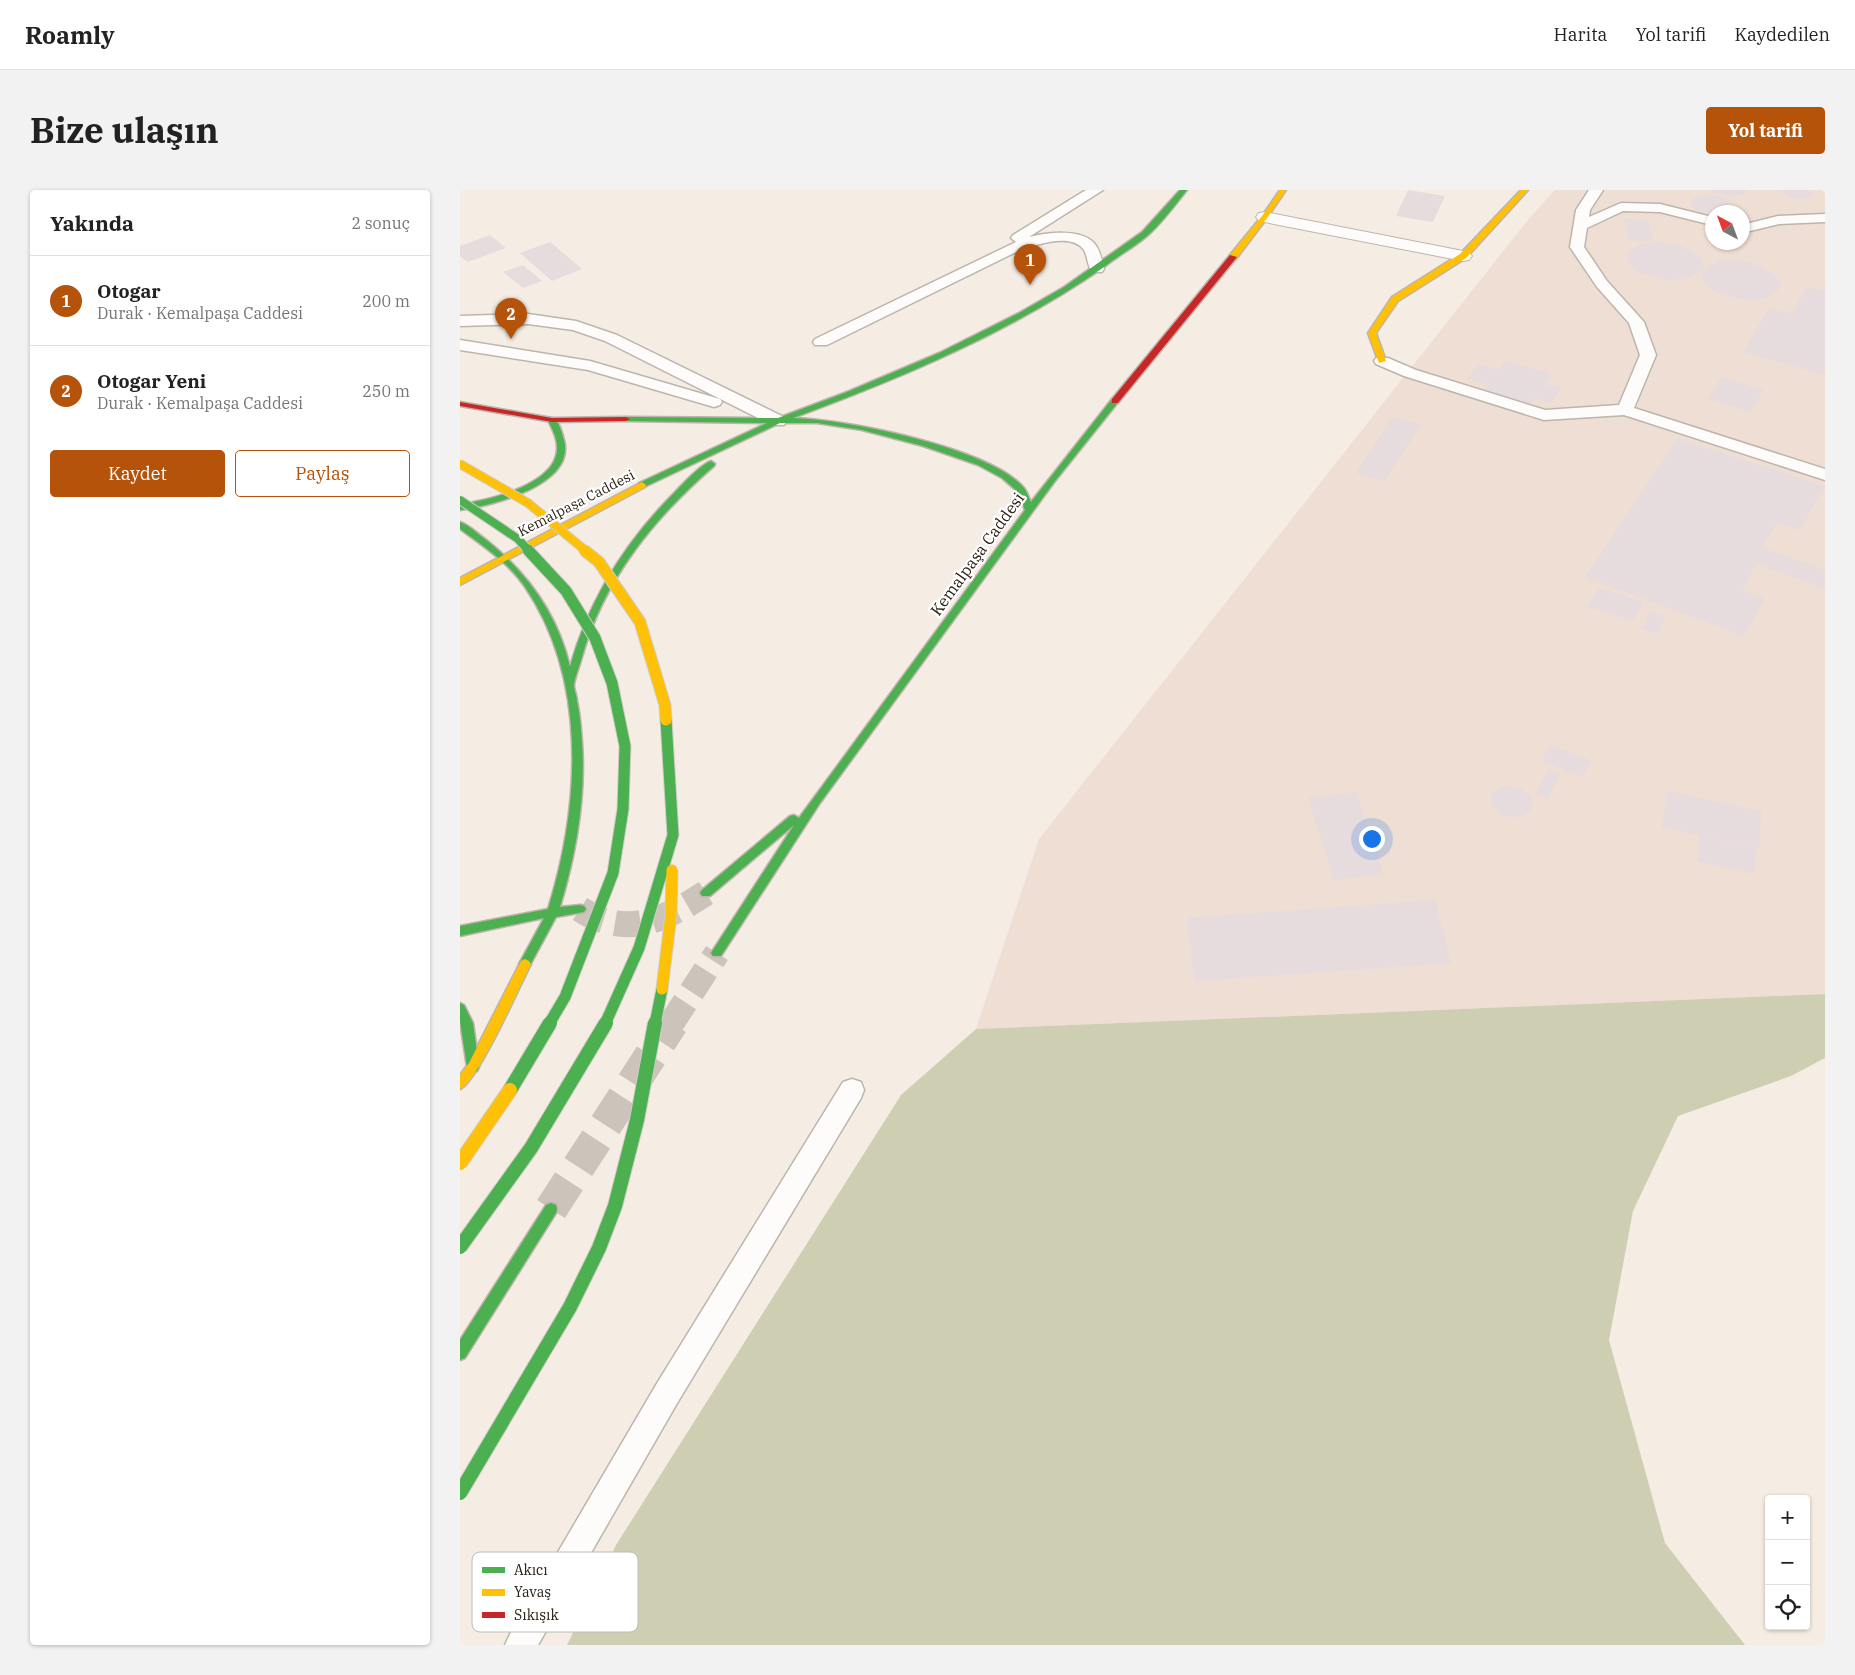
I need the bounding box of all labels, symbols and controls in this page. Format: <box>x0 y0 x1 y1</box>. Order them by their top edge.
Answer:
text: Roamly <box>25 19 115 51</box>
text: Harita <box>1554 23 1607 46</box>
text: Yol tarifi <box>1635 23 1706 46</box>
text: Kaydedilen <box>1734 23 1830 46</box>
text: Bize ulaşın <box>30 107 219 153</box>
button: Yol tarifi <box>1706 107 1825 154</box>
north arrow <box>1705 205 1750 250</box>
text: Yakında <box>50 209 134 237</box>
text: 2 sonuç <box>351 213 410 233</box>
pin: 1 <box>1014 244 1046 285</box>
text: Otogar <box>97 279 161 303</box>
text: 1 <box>61 291 71 311</box>
text: 200 m <box>362 291 410 311</box>
pin: 2 <box>495 298 527 339</box>
text: Durak · Kemalpaşa Caddesi <box>97 303 303 323</box>
text: Otogar Yeni <box>97 369 206 393</box>
text: 2 <box>61 381 71 401</box>
text: 250 m <box>362 381 410 401</box>
text: Durak · Kemalpaşa Caddesi <box>97 393 303 413</box>
button: Kaydet <box>50 450 225 497</box>
button: Paylaş <box>235 450 410 497</box>
street label: Kemalpaşa Caddesi <box>515 466 637 540</box>
street label: Kemalpaşa Caddesi <box>926 489 1028 619</box>
your location <box>1359 826 1385 852</box>
map controls <box>1765 1495 1810 1630</box>
button: + <box>1765 1495 1810 1540</box>
button: − <box>1765 1540 1810 1585</box>
legend <box>472 1552 638 1632</box>
text: Akıcı <box>514 1561 548 1579</box>
text: Yavaş <box>514 1583 551 1601</box>
button: locate <box>1765 1585 1810 1630</box>
text: Sıkışık <box>514 1606 559 1624</box>

